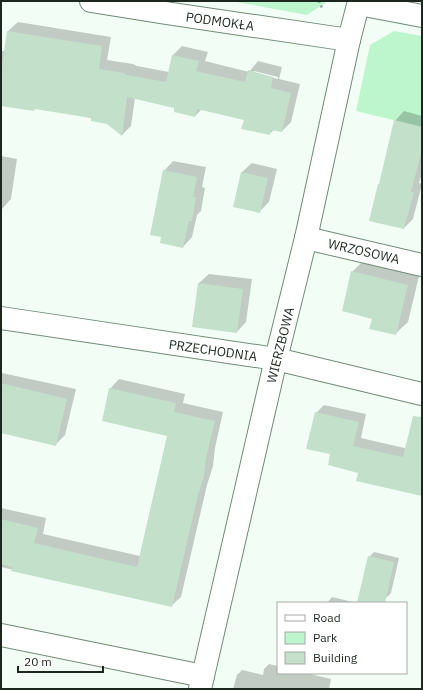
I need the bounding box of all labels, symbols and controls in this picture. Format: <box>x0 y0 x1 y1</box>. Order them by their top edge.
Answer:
street label: PODMOKŁA <box>185 8 256 35</box>
street label: WRZOSOWA <box>326 235 402 268</box>
street label: WIERZBOWA <box>263 305 298 385</box>
street label: PRZECHODNIA <box>168 336 259 365</box>
legend <box>277 602 407 674</box>
text: Road <box>313 610 341 625</box>
text: Park <box>313 630 338 645</box>
scale bar <box>18 648 103 674</box>
text: Building <box>313 650 358 665</box>
text: 20 m <box>24 654 52 669</box>

